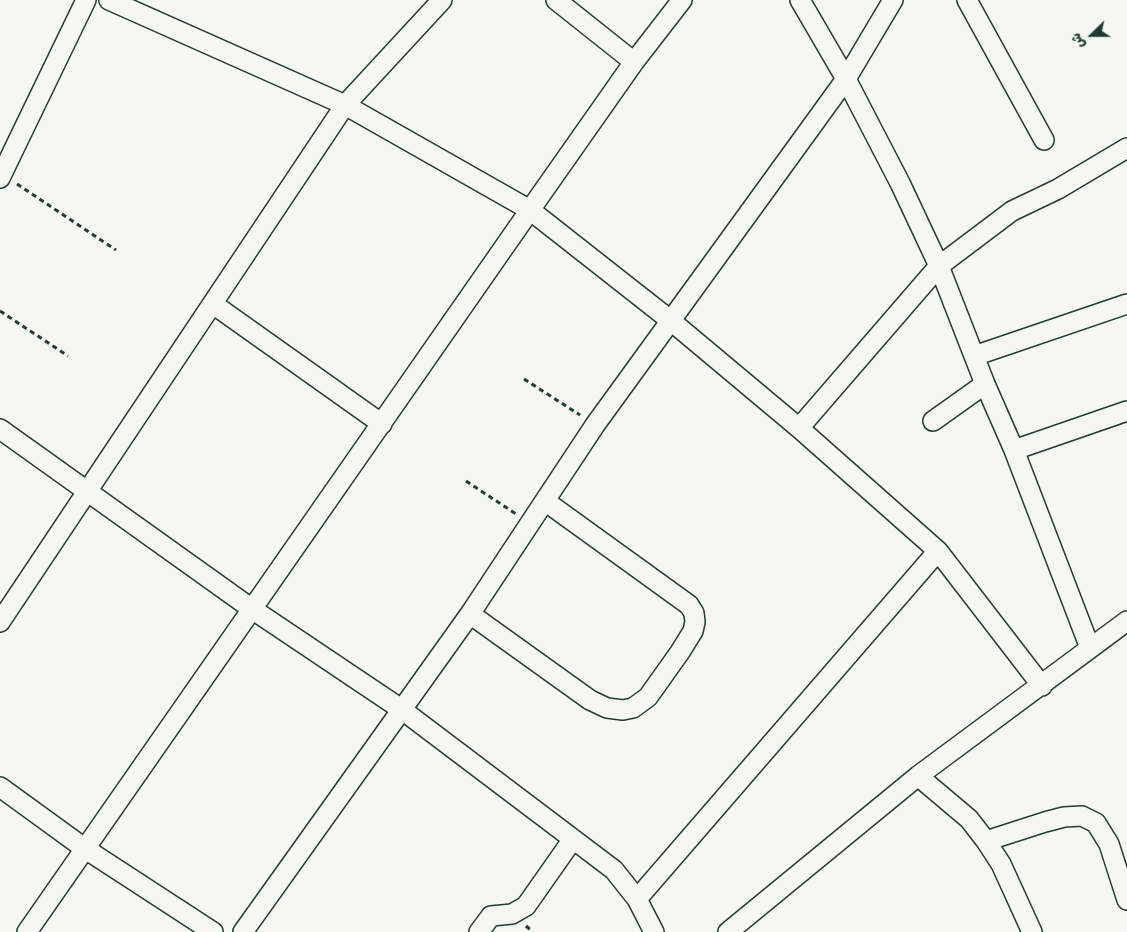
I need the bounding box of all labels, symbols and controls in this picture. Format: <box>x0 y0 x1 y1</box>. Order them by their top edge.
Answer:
north arrow <box>1067 10 1117 60</box>
text: ش <box>1066 30 1090 52</box>

